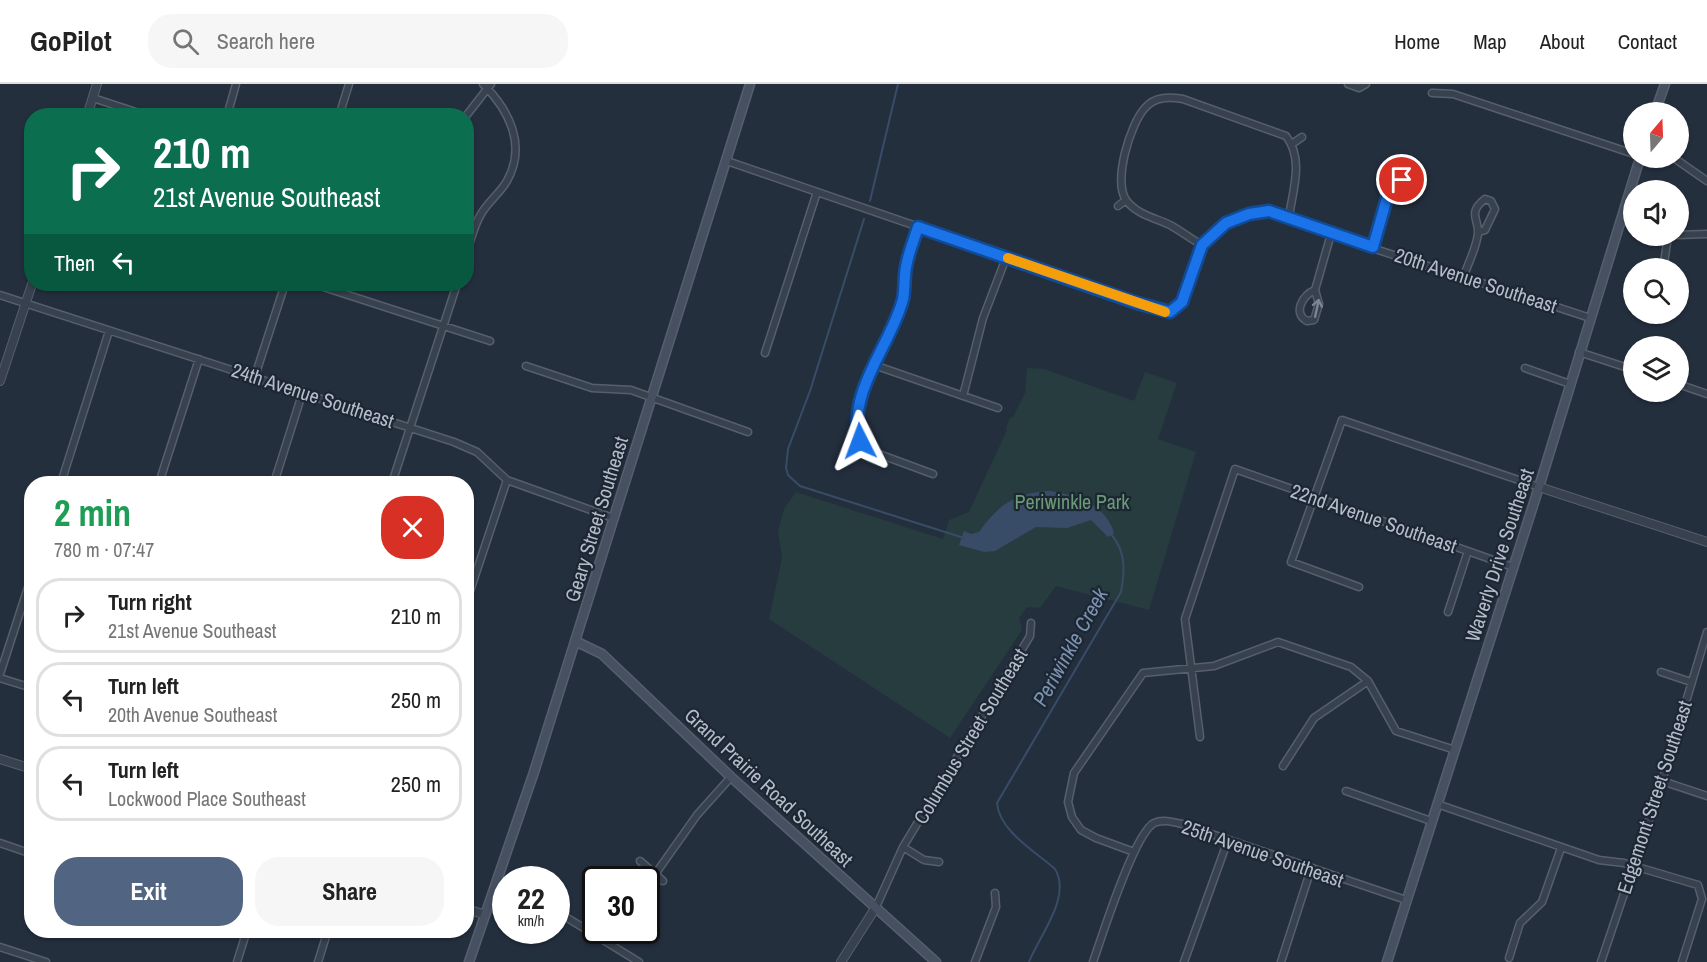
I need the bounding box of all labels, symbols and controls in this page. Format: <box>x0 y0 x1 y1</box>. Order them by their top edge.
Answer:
search box <box>148 14 568 68</box>
text: GoPilot <box>30 22 112 60</box>
icon: search <box>169 25 202 58</box>
text: Search here <box>217 26 315 56</box>
text: Home <box>1394 27 1440 56</box>
text: Map <box>1473 27 1507 56</box>
text: About <box>1540 27 1585 56</box>
text: Contact <box>1618 27 1677 56</box>
north arrow <box>1623 102 1689 168</box>
map controls <box>1623 102 1689 402</box>
text: 210 m <box>153 125 251 181</box>
icon: right <box>54 132 132 210</box>
pin <box>1376 154 1427 205</box>
icon: arrive <box>1385 163 1418 196</box>
text: 21st Avenue Southeast <box>153 179 380 215</box>
button: sound <box>1623 180 1689 246</box>
street label: 20th Avenue Southeast <box>1391 241 1561 319</box>
icon: left <box>107 246 140 279</box>
text: Then <box>54 248 95 278</box>
button: search <box>1623 258 1689 324</box>
one-way arrow <box>1312 299 1323 318</box>
button: layers <box>1623 336 1689 402</box>
street label: 24th Avenue Southeast <box>228 356 398 434</box>
position arrow <box>828 409 892 473</box>
street label: Geary Street Southeast <box>558 433 634 605</box>
street label: Waverly Drive Southeast <box>1458 464 1540 645</box>
street label: 22nd Avenue Southeast <box>1287 477 1461 559</box>
park label: Periwinkle Park <box>1015 488 1130 515</box>
text: 2 min <box>54 489 131 537</box>
button: close <box>381 496 444 559</box>
text: 780 m · 07:47 <box>54 536 154 563</box>
water label: Periwinkle Creek <box>1026 581 1115 711</box>
text: Turn right <box>108 587 192 617</box>
icon: right <box>57 599 90 632</box>
text: 210 m <box>391 601 441 631</box>
text: 21st Avenue Southeast <box>108 617 276 644</box>
street label: Columbus Street Southeast <box>907 643 1033 829</box>
text: Turn left <box>108 671 179 701</box>
icon: left <box>57 683 90 716</box>
text: 250 m <box>391 685 441 715</box>
street label: Edgemont Street Southeast <box>1610 697 1698 897</box>
text: 20th Avenue Southeast <box>108 701 277 728</box>
street label: Grand Prairie Road Southeast <box>679 702 860 873</box>
text: Turn left <box>108 755 179 785</box>
icon: left <box>57 767 90 800</box>
text: 250 m <box>391 769 441 799</box>
text: Lockwood Place Southeast <box>108 785 306 812</box>
street label: 25th Avenue Southeast <box>1179 813 1348 893</box>
button: Exit <box>54 857 243 926</box>
button: Share <box>255 857 444 926</box>
speed limit sign: 30 <box>582 866 660 944</box>
text: 22 <box>517 878 545 918</box>
text: km/h <box>518 910 544 931</box>

